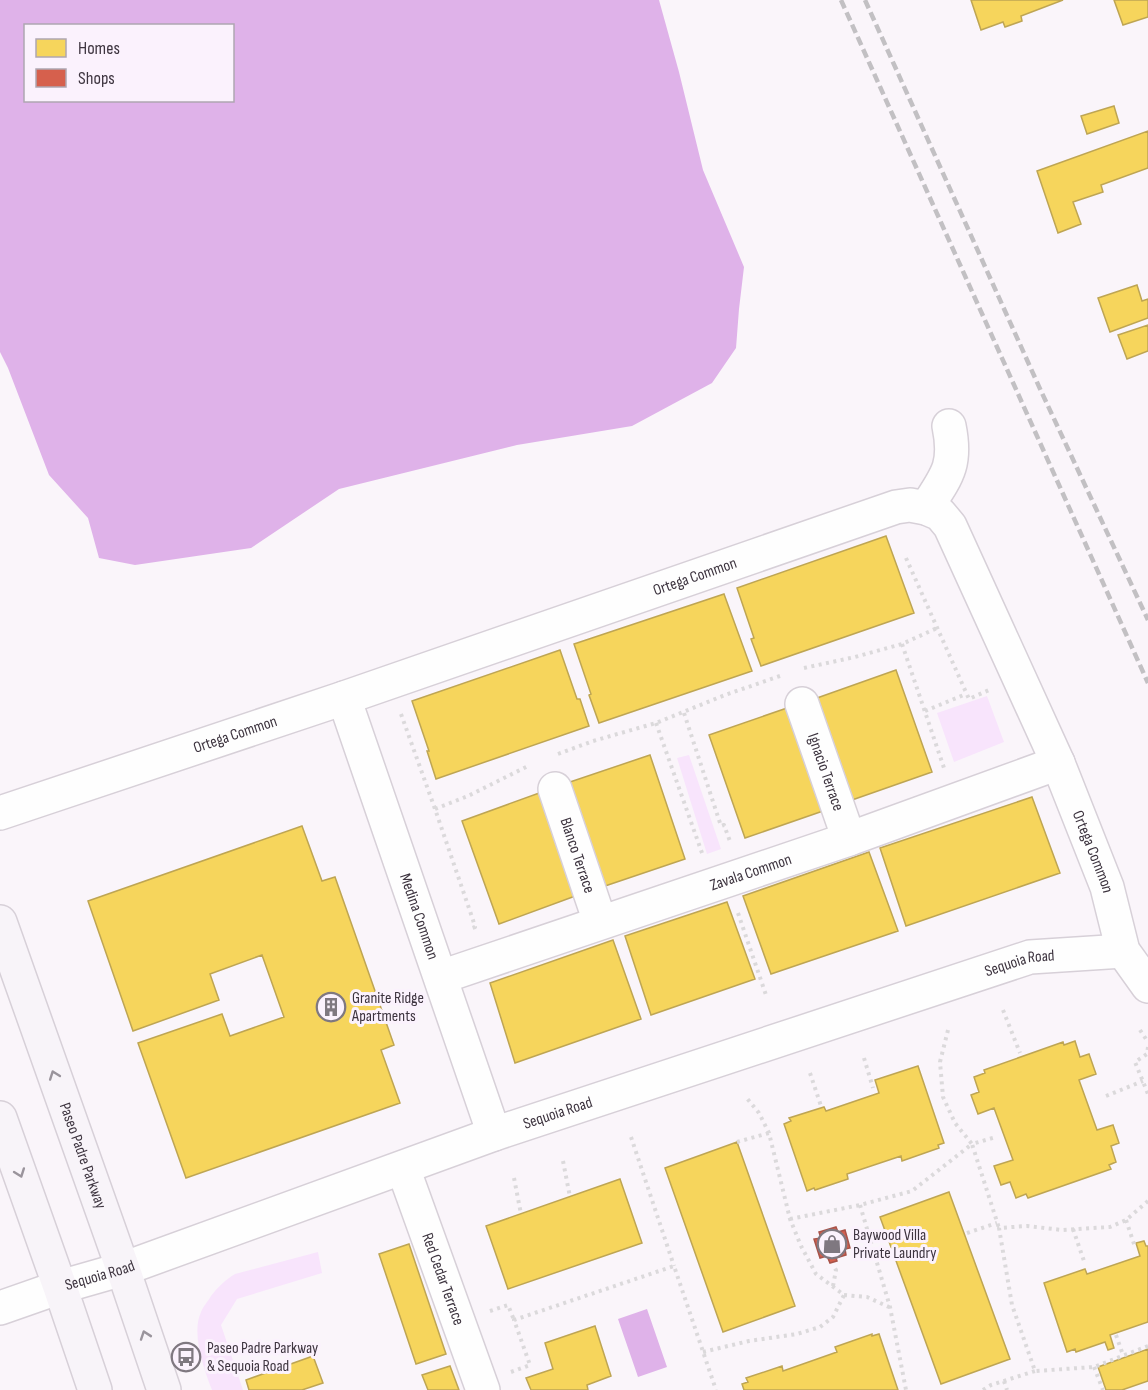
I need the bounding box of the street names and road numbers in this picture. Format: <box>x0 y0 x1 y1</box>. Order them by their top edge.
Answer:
street label: Ortega Common <box>651 553 739 600</box>
street label: Ortega Common <box>191 712 280 757</box>
street label: Ignacio Terrace <box>803 731 848 813</box>
street label: Ortega Common <box>1068 808 1118 895</box>
street label: Blanco Terrace <box>556 815 599 896</box>
street label: Zavala Common <box>708 850 794 895</box>
street label: Medina Common <box>396 871 443 962</box>
street label: Sequoia Road <box>982 946 1055 981</box>
street label: Sequoia Road <box>521 1093 595 1133</box>
street label: Paseo Padre Parkway <box>55 1100 110 1211</box>
street label: Red Cedar Terrace <box>418 1230 468 1328</box>
street label: Sequoia Road <box>63 1256 137 1295</box>

